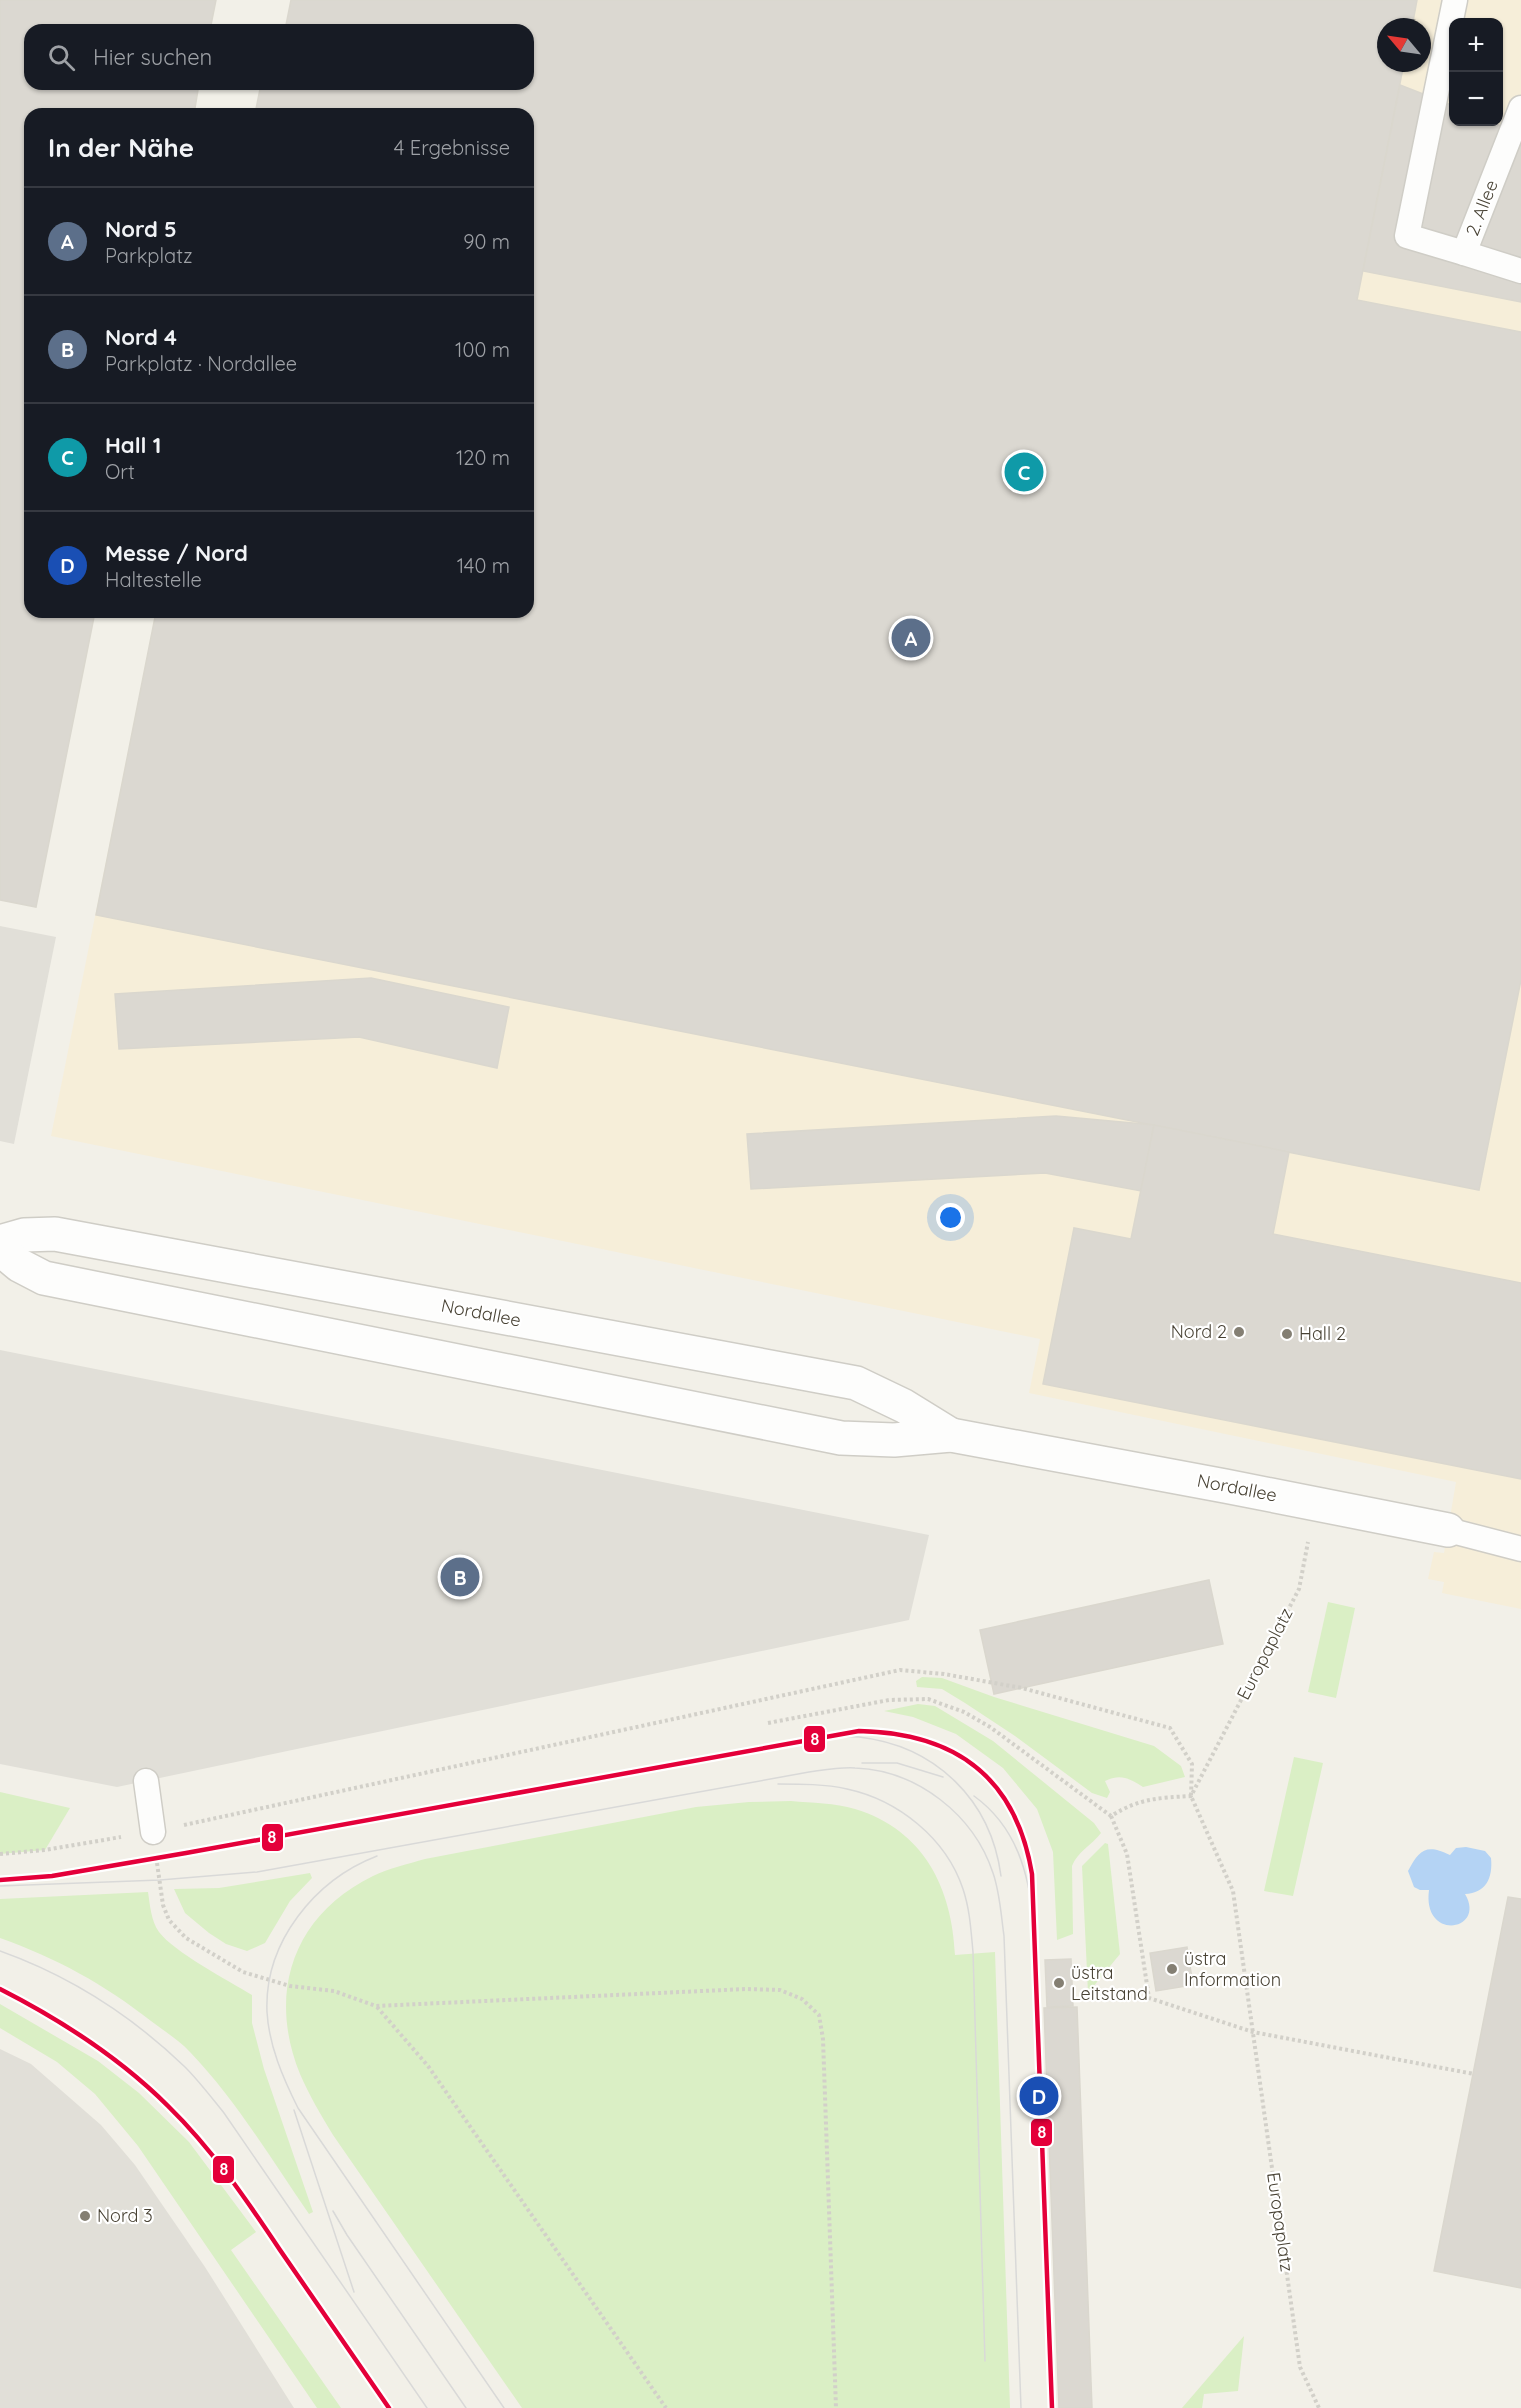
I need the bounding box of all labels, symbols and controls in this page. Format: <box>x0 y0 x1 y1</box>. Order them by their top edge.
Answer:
north arrow <box>1377 18 1431 72</box>
map controls <box>1449 18 1503 126</box>
button: + <box>1449 18 1503 72</box>
search box <box>24 24 534 90</box>
icon: search <box>45 41 78 74</box>
text: Hier suchen <box>93 43 212 71</box>
button: − <box>1449 72 1503 126</box>
text: In der Nähe <box>48 131 194 164</box>
text: 4 Ergebnisse <box>394 135 510 160</box>
street label: 2. Allee <box>1460 177 1503 239</box>
text: Nord 5 <box>105 215 177 243</box>
text: A <box>61 229 74 254</box>
text: 90 m <box>463 229 510 254</box>
text: Parkplatz <box>105 243 193 268</box>
text: Nord 4 <box>105 323 177 351</box>
text: B <box>61 337 74 362</box>
text: 100 m <box>455 337 510 362</box>
text: Parkplatz · Nordallee <box>105 351 297 376</box>
text: Hall 1 <box>105 431 161 459</box>
text: C <box>61 445 74 470</box>
text: 120 m <box>456 445 510 470</box>
pin: C <box>1004 450 1044 494</box>
text: Ort <box>105 459 135 484</box>
text: Messe / Nord <box>105 539 248 567</box>
text: D <box>60 553 75 578</box>
text: 140 m <box>457 553 510 578</box>
text: Haltestelle <box>105 567 202 592</box>
pin: A <box>892 616 930 660</box>
your location <box>936 1203 965 1232</box>
street label: Nordallee <box>439 1294 523 1332</box>
place label: Nord 2 <box>1171 1320 1227 1343</box>
place label: Hall 2 <box>1299 1322 1346 1345</box>
marker: Nord 2 <box>1232 1325 1246 1339</box>
marker: Hall 2 <box>1280 1327 1294 1341</box>
street label: Nordallee <box>1195 1469 1279 1507</box>
pin: B <box>440 1554 480 1600</box>
street label: Europaplatz <box>1232 1604 1298 1704</box>
line badge: 8 <box>803 1725 826 1753</box>
text: 8 <box>811 1729 820 1749</box>
line badge: 8 <box>261 1823 284 1852</box>
text: 8 <box>268 1827 277 1847</box>
place label: üstra Information <box>1184 1947 1281 1991</box>
place label: üstra Leitstand <box>1071 1961 1148 2005</box>
marker: üstra Information <box>1165 1962 1179 1976</box>
marker: üstra Leitstand <box>1052 1976 1066 1990</box>
pin: D <box>1020 2074 1058 2118</box>
line badge: 8 <box>1030 2118 1053 2147</box>
text: 8 <box>1038 2122 1047 2142</box>
line badge: 8 <box>212 2155 235 2184</box>
text: 8 <box>220 2159 229 2179</box>
street label: Europaplatz <box>1262 2171 1299 2273</box>
place label: Nord 3 <box>97 2204 153 2227</box>
marker: Nord 3 <box>78 2209 92 2223</box>

